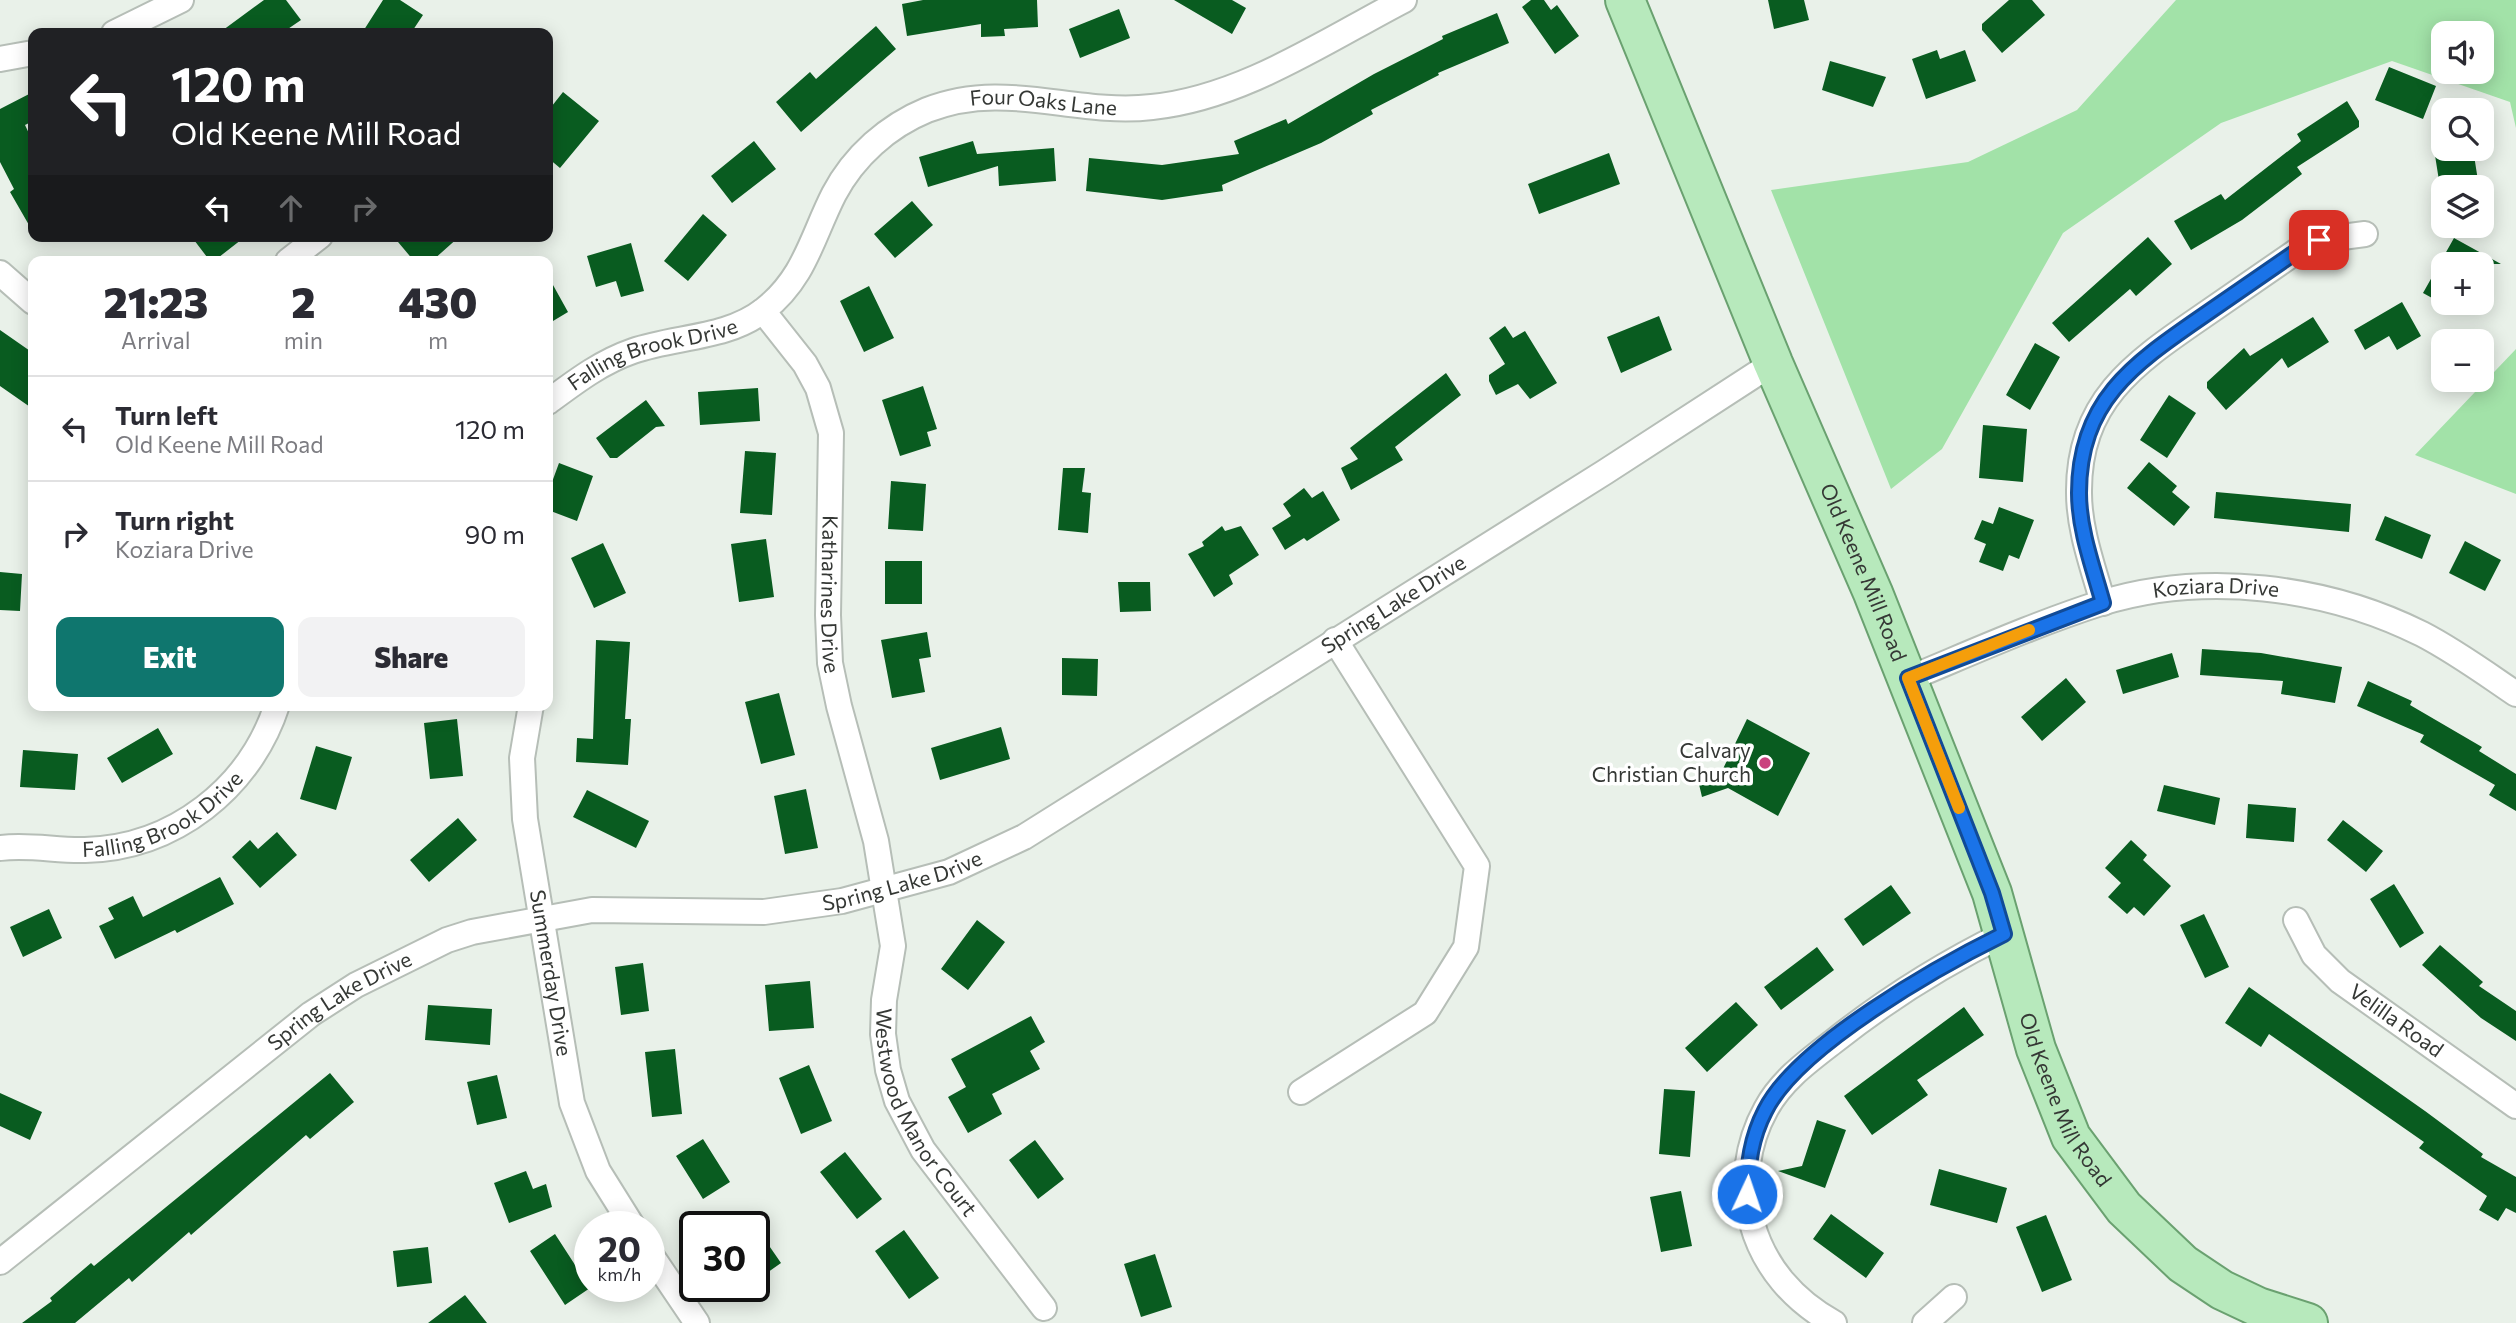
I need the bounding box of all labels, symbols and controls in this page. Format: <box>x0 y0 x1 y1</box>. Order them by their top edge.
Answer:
map controls <box>2431 21 2494 392</box>
button: sound <box>2431 21 2494 84</box>
text: 120 m <box>171 52 305 112</box>
icon: left <box>56 56 147 147</box>
street label: Four Oaks Lane <box>969 83 1118 119</box>
button: search <box>2431 98 2494 161</box>
text: Old Keene Mill Road <box>171 112 461 152</box>
button: layers <box>2431 175 2494 238</box>
icon: left <box>199 189 237 227</box>
icon: ahead <box>272 189 310 227</box>
icon: right <box>345 189 383 227</box>
pin <box>2289 210 2349 270</box>
icon: arrive <box>2300 221 2338 259</box>
button: + <box>2431 252 2494 315</box>
text: 21:23 <box>104 275 208 327</box>
text: 2 <box>291 275 315 327</box>
text: 430 <box>398 275 477 327</box>
street label: Falling Brook Drive <box>562 312 741 395</box>
text: Arrival <box>121 326 191 354</box>
text: min <box>284 326 323 354</box>
text: m <box>428 326 448 354</box>
button: − <box>2431 329 2494 392</box>
text: Turn left <box>115 399 218 430</box>
icon: left <box>56 410 94 448</box>
text: 120 m <box>455 413 525 444</box>
text: Old Keene Mill Road <box>115 430 324 458</box>
street label: Old Keene Mill Road <box>1816 479 1913 664</box>
text: Turn right <box>115 504 234 535</box>
icon: right <box>56 515 94 553</box>
street label: Katharines Drive <box>817 515 846 675</box>
text: 90 m <box>465 518 525 549</box>
text: Koziara Drive <box>115 535 254 563</box>
street label: Spring Lake Drive <box>1316 549 1470 658</box>
street label: Koziara Drive <box>2151 572 2281 602</box>
button: Exit <box>56 617 284 697</box>
button: Share <box>298 617 525 697</box>
place label: Calvary Christian Church <box>1592 737 1751 786</box>
marker: Calvary Christian Church <box>1757 755 1773 771</box>
street label: Falling Brook Drive <box>82 766 247 861</box>
street label: Spring Lake Drive <box>820 844 986 915</box>
street label: Summerday Drive <box>526 888 578 1058</box>
street label: Spring Lake Drive <box>262 946 415 1055</box>
street label: Velilla Road <box>2345 978 2449 1062</box>
street label: Westwood Manor Court <box>872 1008 983 1220</box>
street label: Old Keene Mill Road <box>2015 1010 2118 1191</box>
position arrow <box>1710 1157 1784 1231</box>
speed limit sign: 30 <box>679 1211 770 1302</box>
text: 20 <box>598 1226 641 1269</box>
text: km/h <box>598 1263 641 1285</box>

